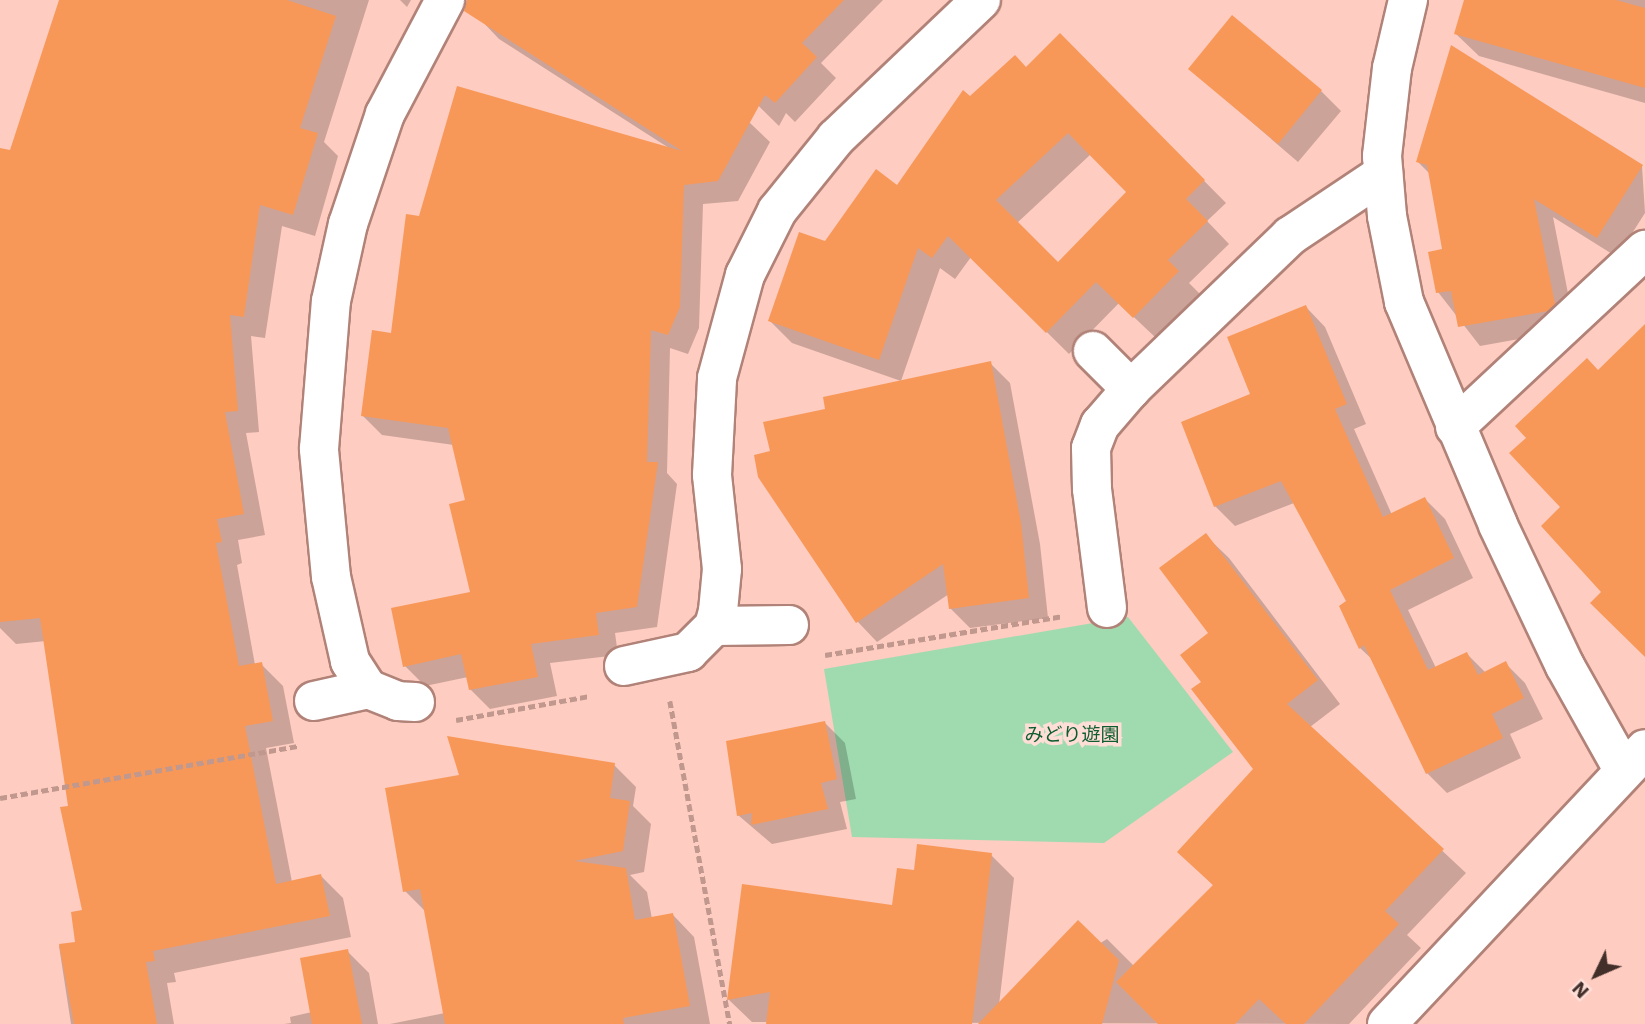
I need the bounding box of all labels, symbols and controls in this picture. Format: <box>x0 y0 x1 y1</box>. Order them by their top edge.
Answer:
park label: みどり遊園 <box>1025 724 1119 746</box>
north arrow <box>1561 940 1631 1010</box>
text: N <box>1567 977 1594 1003</box>

